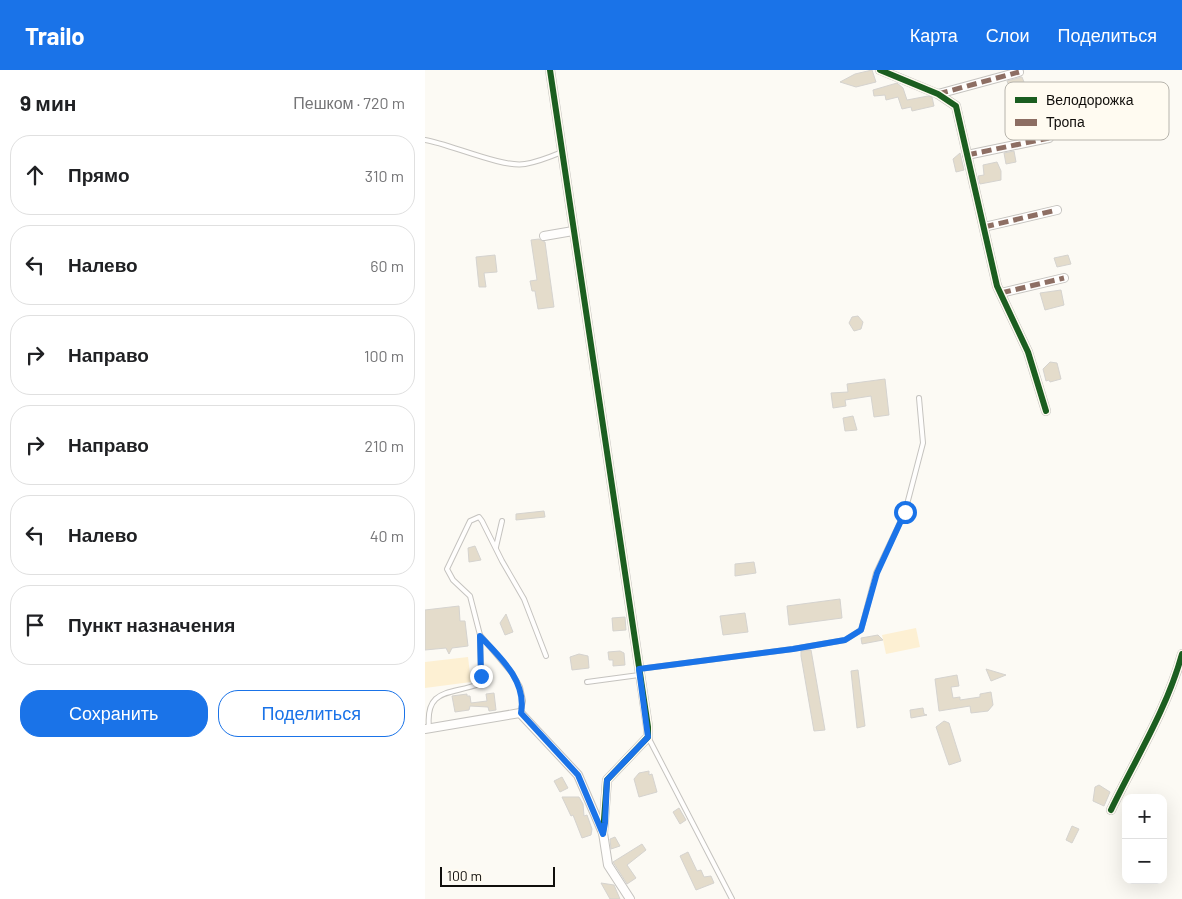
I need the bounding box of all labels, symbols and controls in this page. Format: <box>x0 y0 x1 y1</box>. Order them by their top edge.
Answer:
text: Trailo <box>25 21 85 50</box>
text: Карта <box>910 24 958 46</box>
text: Слои <box>986 24 1030 46</box>
text: Поделиться <box>1058 24 1157 46</box>
legend <box>1005 82 1169 140</box>
text: 9 мин <box>20 90 76 115</box>
text: Велодорожка <box>1046 91 1134 108</box>
text: Пешком · 720 m <box>293 93 405 112</box>
text: Тропа <box>1046 113 1085 130</box>
icon: ahead <box>21 161 49 189</box>
text: Прямо <box>68 163 130 186</box>
text: 310 m <box>365 166 404 185</box>
icon: left <box>21 251 49 279</box>
text: Налево <box>68 253 138 276</box>
text: 60 m <box>370 256 404 275</box>
icon: right <box>21 341 49 369</box>
text: Направо <box>68 343 149 366</box>
text: 100 m <box>364 346 404 365</box>
icon: right <box>21 431 49 459</box>
text: Направо <box>68 433 149 456</box>
text: 210 m <box>365 436 404 455</box>
route start <box>894 501 917 524</box>
icon: left <box>21 521 49 549</box>
text: Налево <box>68 523 138 546</box>
text: 40 m <box>370 526 404 545</box>
icon: arrive <box>21 611 49 639</box>
text: Пункт назначения <box>68 613 235 636</box>
route end <box>470 665 493 688</box>
button: Сохранить <box>20 690 208 737</box>
button: Поделиться <box>218 690 405 737</box>
map controls <box>1122 794 1167 884</box>
button: + <box>1122 794 1167 839</box>
button: − <box>1122 839 1167 884</box>
scale bar <box>440 864 555 887</box>
text: 100 m <box>447 867 482 884</box>

